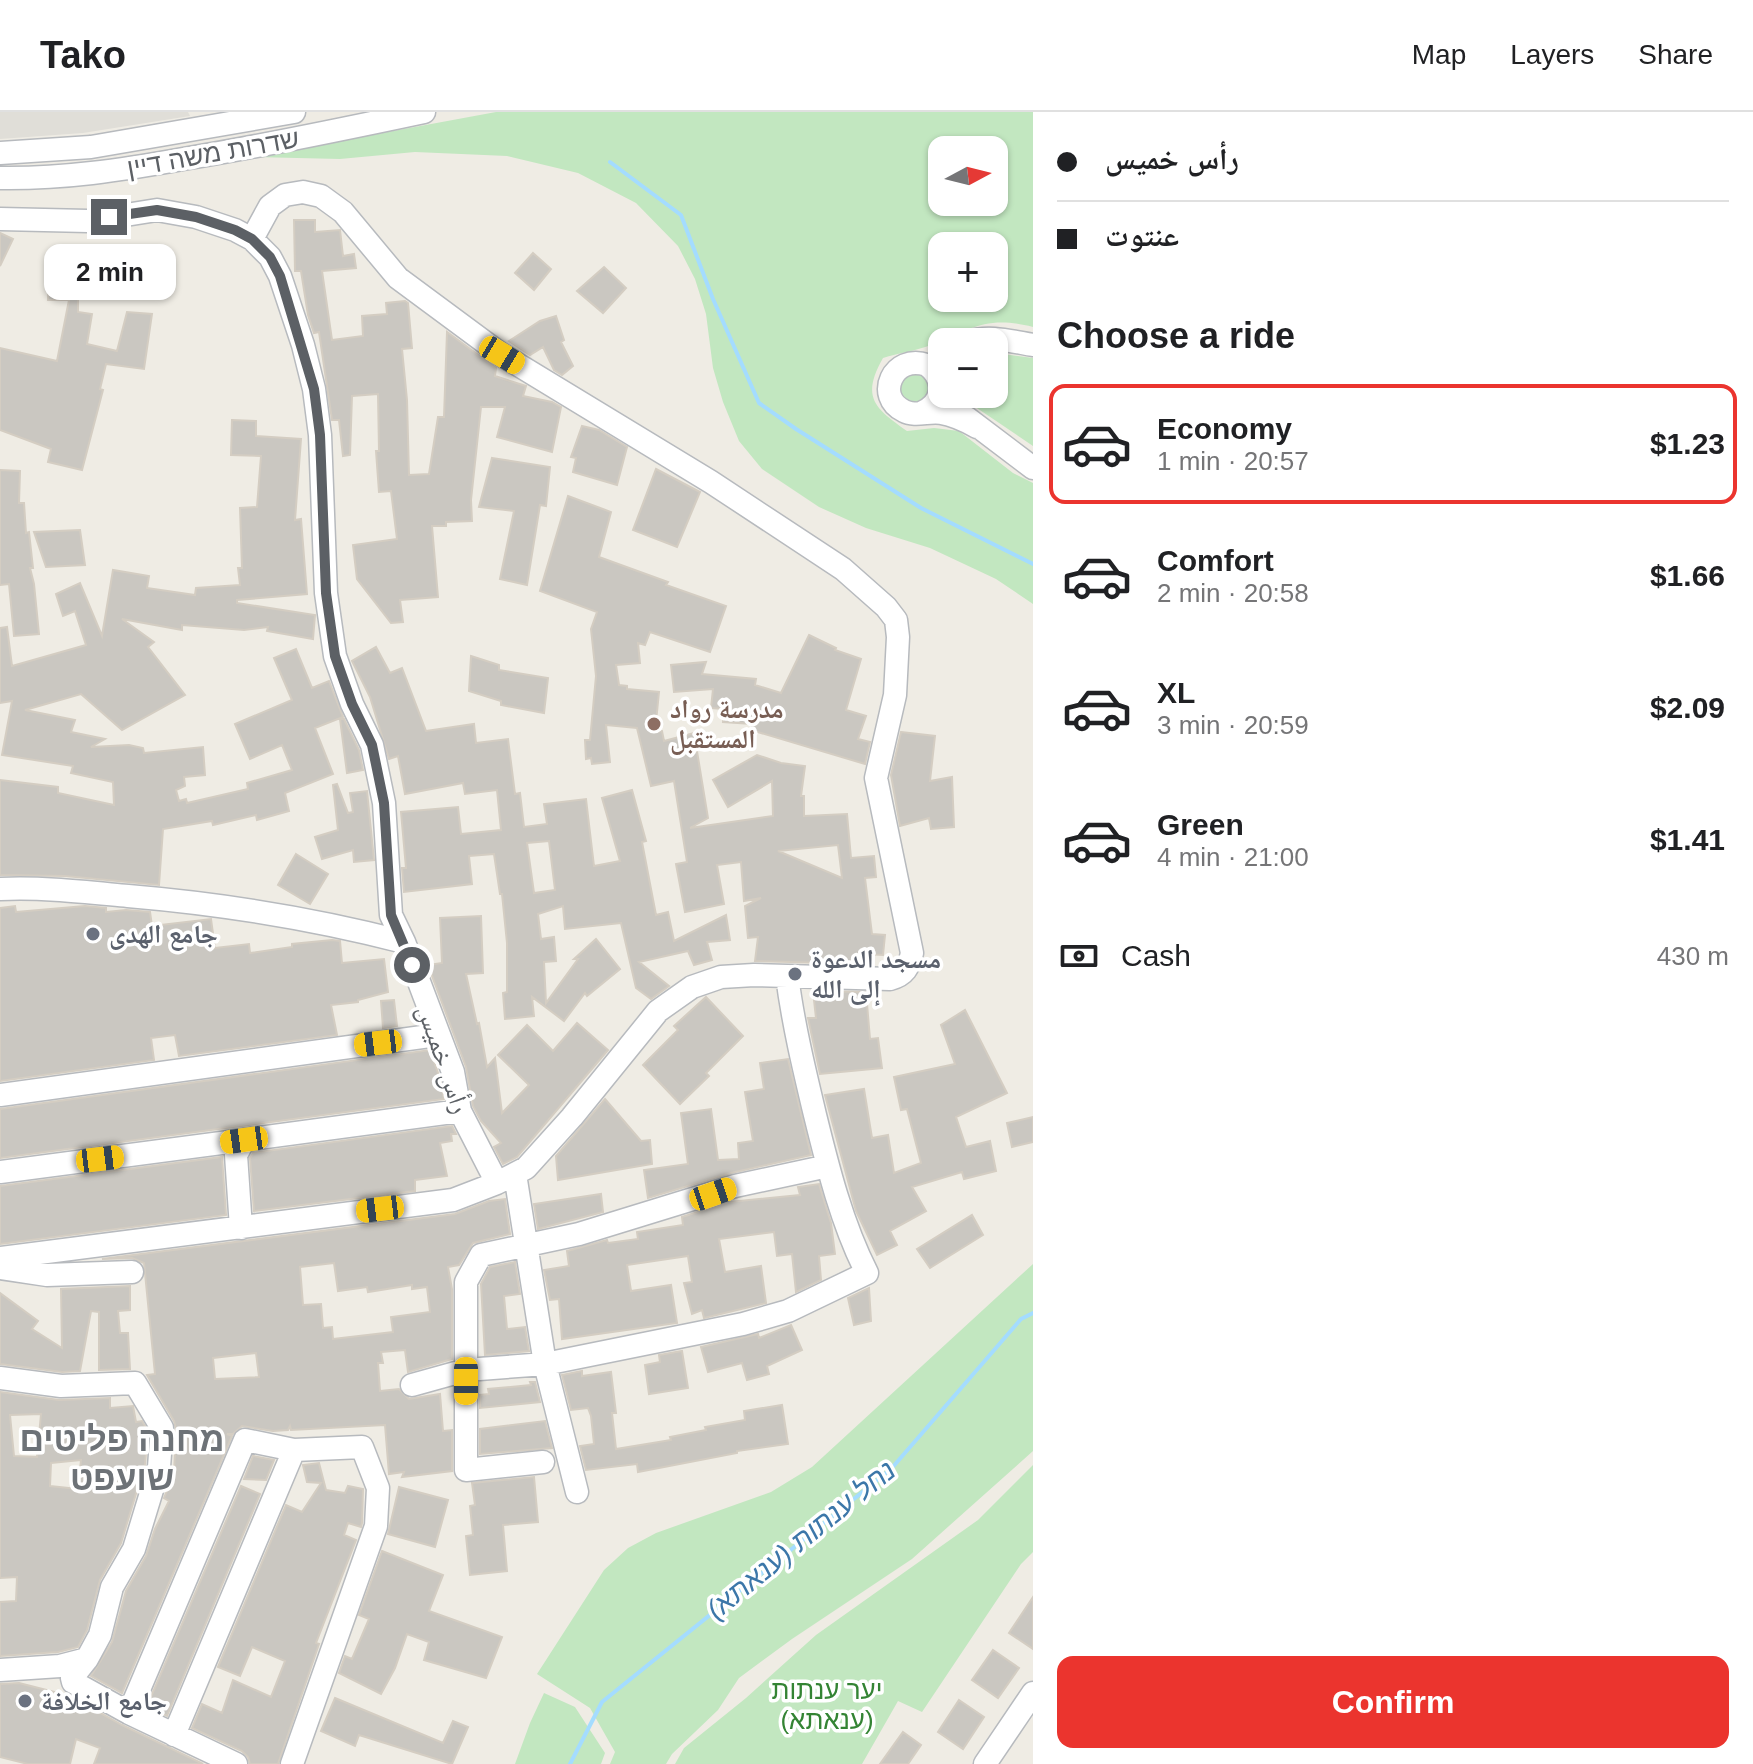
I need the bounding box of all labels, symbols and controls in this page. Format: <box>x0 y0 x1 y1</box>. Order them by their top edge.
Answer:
text: Tako <box>40 34 126 76</box>
text: Map <box>1412 39 1466 70</box>
text: Layers <box>1510 39 1594 70</box>
text: Share <box>1638 39 1713 70</box>
street label: שדרות משה דיין <box>125 123 301 183</box>
north arrow <box>928 136 1008 216</box>
map controls <box>928 136 1008 408</box>
text: رأس خميس <box>1105 142 1239 175</box>
route end <box>91 199 127 235</box>
text: عنتوت <box>1105 219 1179 252</box>
button: + <box>928 232 1008 312</box>
callout: 2 min <box>43 245 175 301</box>
text: 2 min <box>76 257 144 287</box>
text: Choose a ride <box>1057 315 1295 356</box>
button: − <box>928 328 1008 408</box>
car <box>475 332 529 378</box>
icon: car <box>1061 408 1133 480</box>
text: Economy <box>1157 412 1292 445</box>
text: $1.23 <box>1650 427 1725 460</box>
text: 1 min · 20:57 <box>1157 446 1309 476</box>
icon: car <box>1061 540 1133 612</box>
text: Comfort <box>1157 544 1274 577</box>
text: $1.66 <box>1650 559 1725 592</box>
text: 2 min · 20:58 <box>1157 578 1309 608</box>
icon: car <box>1061 672 1133 744</box>
text: XL <box>1157 676 1195 709</box>
text: $2.09 <box>1650 691 1725 724</box>
place label: مدرسة رواد المستقبل <box>670 694 784 755</box>
text: 3 min · 20:59 <box>1157 710 1309 740</box>
marker: مدرسة رواد المستقبل <box>645 715 663 733</box>
icon: car <box>1061 804 1133 876</box>
text: Green <box>1157 808 1244 841</box>
text: $1.41 <box>1650 823 1725 856</box>
text: 4 min · 21:00 <box>1157 842 1309 872</box>
place label: جامع الهدى <box>109 919 218 951</box>
marker: جامع الهدى <box>84 925 102 943</box>
icon: cash <box>1057 934 1101 978</box>
text: Cash <box>1121 939 1191 972</box>
text: 430 m <box>1657 941 1729 971</box>
place label: مسجد الدعوة إلى الله <box>811 944 941 1007</box>
route start <box>394 947 430 983</box>
marker: مسجد الدعوة إلى الله <box>786 965 804 983</box>
street label: رأس خميس <box>410 1001 477 1118</box>
car <box>353 1028 403 1058</box>
car <box>219 1125 269 1155</box>
car <box>75 1144 125 1174</box>
car <box>686 1175 740 1213</box>
car <box>355 1194 405 1224</box>
car <box>454 1357 478 1405</box>
district label: מחנה פליטים שועפט <box>20 1420 224 1497</box>
water label: נחל ענתות (ענאתא) <box>701 1455 901 1625</box>
button: Confirm <box>1057 1656 1729 1748</box>
park label: יער ענתות (ענאתא) <box>772 1675 882 1735</box>
place label: جامع الخلافة <box>41 1686 167 1718</box>
marker: جامع الخلافة <box>16 1692 34 1710</box>

